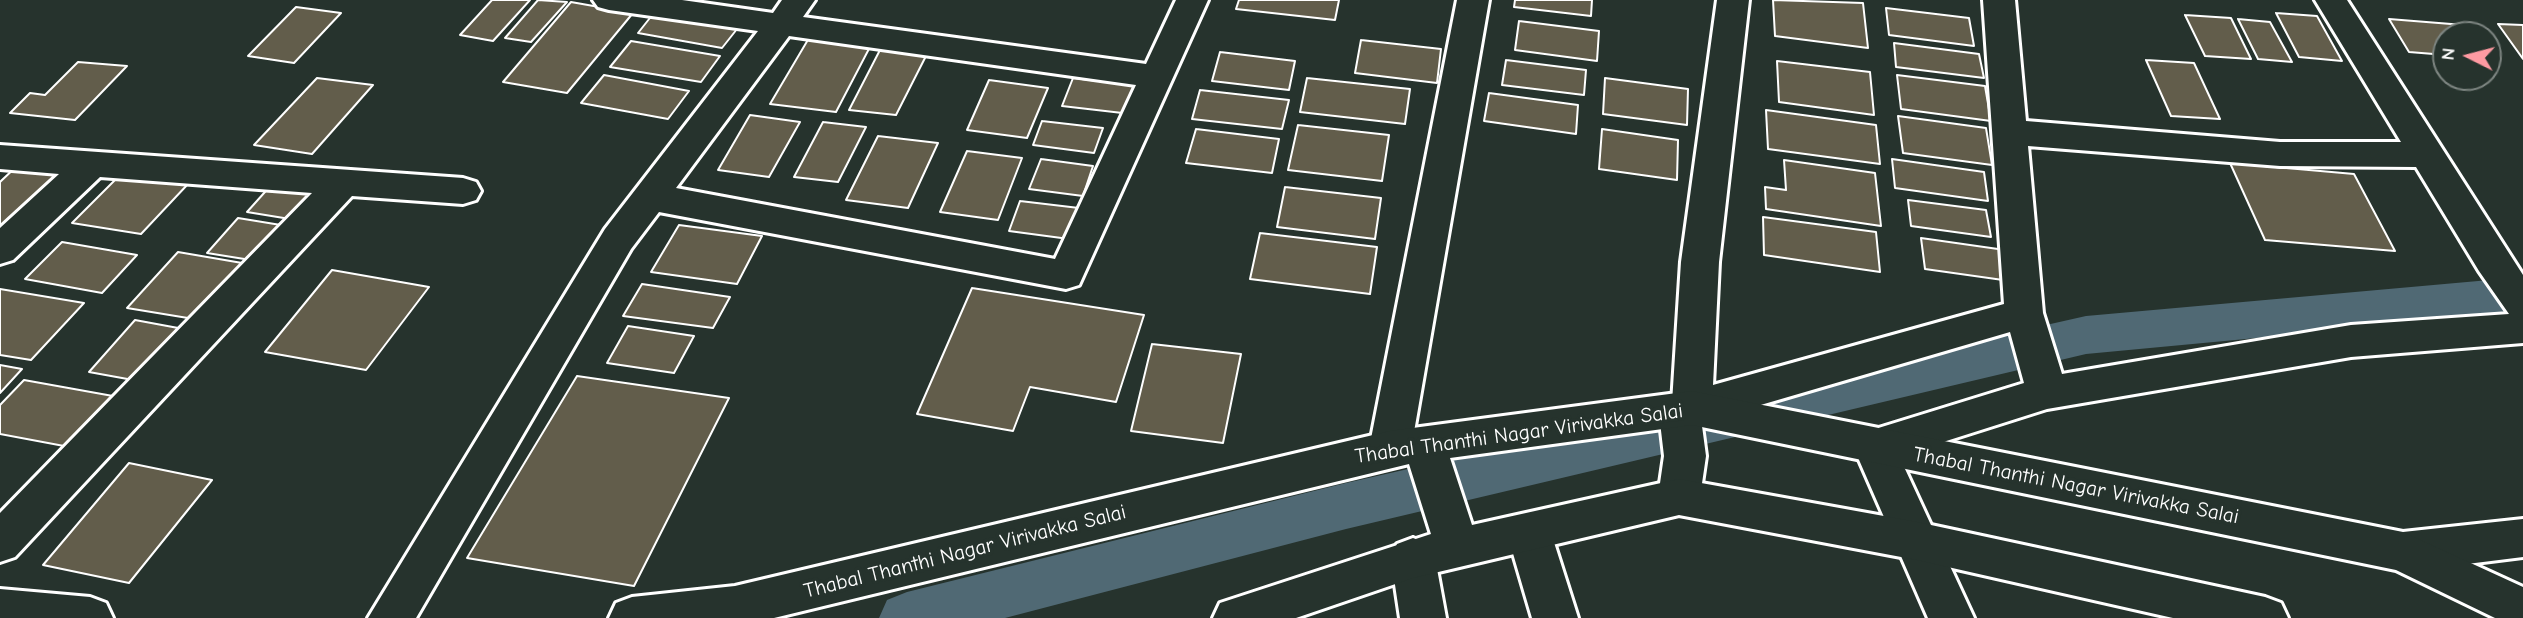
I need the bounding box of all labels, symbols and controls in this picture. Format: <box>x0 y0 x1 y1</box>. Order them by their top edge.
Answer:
north arrow <box>2432 21 2502 91</box>
text: N <box>2437 47 2460 61</box>
street label: Thabal Thanthi Nagar Virivakka Salai <box>1353 398 1685 470</box>
street label: Thabal Thanthi Nagar Virivakka Salai <box>1911 442 2241 530</box>
street label: Thabal Thanthi Nagar Virivakka Salai <box>801 500 1129 604</box>

